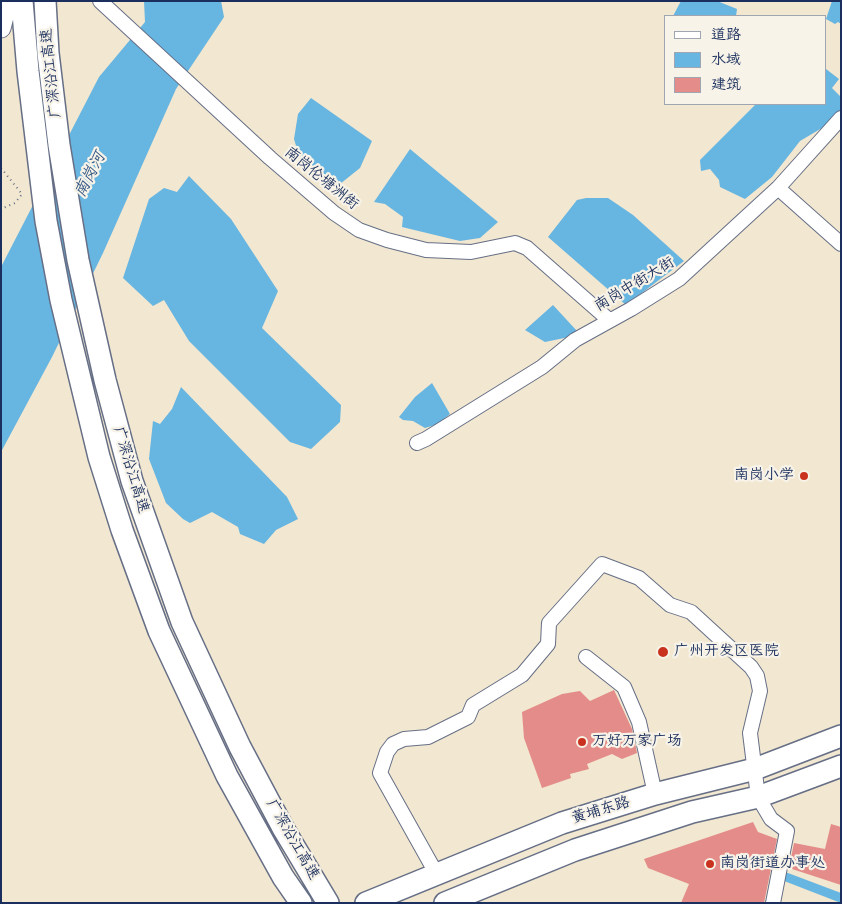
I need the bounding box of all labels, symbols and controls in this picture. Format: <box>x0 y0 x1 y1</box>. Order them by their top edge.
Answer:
legend <box>664 15 827 105</box>
text: 道路 <box>711 25 741 45</box>
street label: 广深沿江高速 <box>38 27 66 119</box>
text: 水域 <box>711 50 741 70</box>
text: 建筑 <box>711 75 741 95</box>
street label: 南岗伦塘洲街 <box>280 144 362 214</box>
water label: 南岗河 <box>72 149 110 201</box>
street label: 南岗中街大街 <box>592 254 678 316</box>
street label: 广深沿江高速 <box>108 424 152 516</box>
place label: 南岗小学 <box>734 467 794 485</box>
marker: 南岗小学 <box>798 470 810 482</box>
place label: 广州开发区医院 <box>674 643 779 661</box>
marker: 广州开发区医院 <box>656 645 670 659</box>
place label: 万好万家广场 <box>592 733 682 751</box>
marker: 万好万家广场 <box>576 736 588 748</box>
street label: 黄埔东路 <box>570 794 632 828</box>
street label: 广深沿江高速 <box>262 797 322 883</box>
place label: 南岗街道办事处 <box>720 855 825 873</box>
marker: 南岗街道办事处 <box>704 858 716 870</box>

